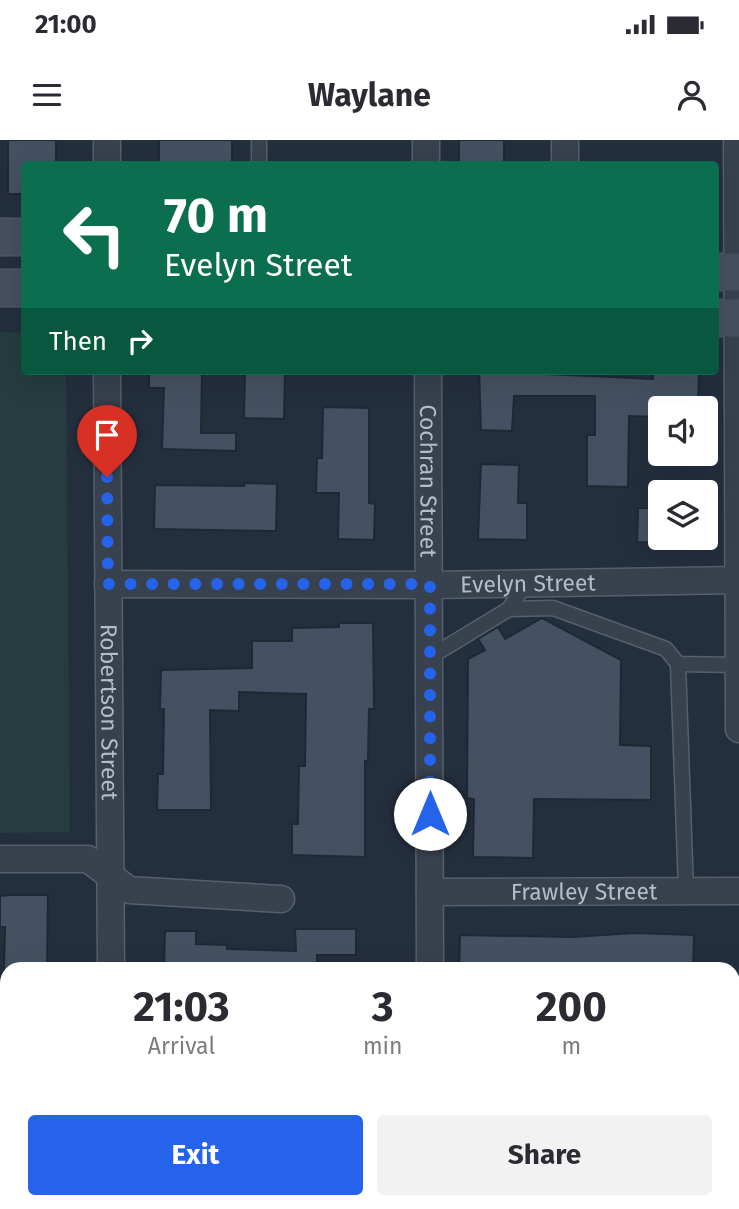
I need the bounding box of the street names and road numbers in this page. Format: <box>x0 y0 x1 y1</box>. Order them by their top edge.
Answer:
street label: Cochran Street <box>414 404 443 558</box>
street label: Evelyn Street <box>460 568 597 599</box>
street label: Robertson Street <box>95 624 124 801</box>
street label: Frawley Street <box>511 877 658 906</box>

